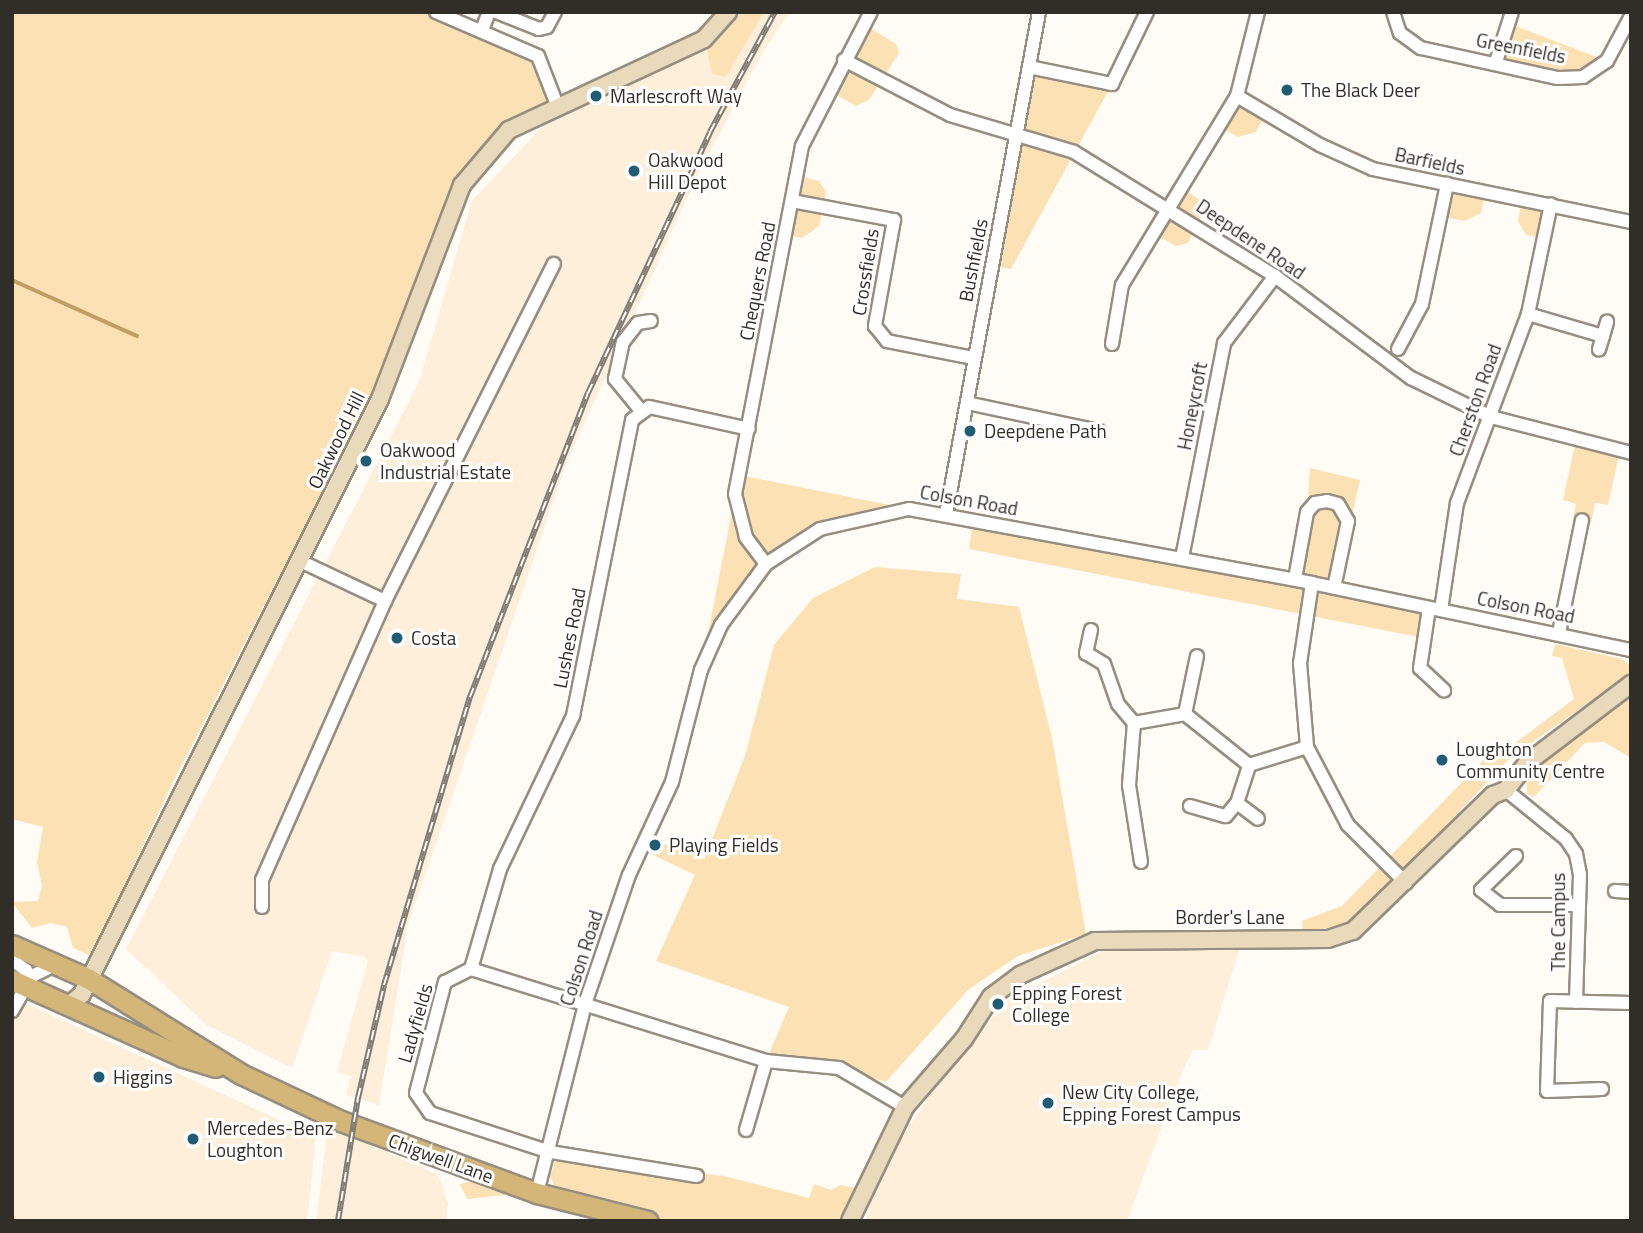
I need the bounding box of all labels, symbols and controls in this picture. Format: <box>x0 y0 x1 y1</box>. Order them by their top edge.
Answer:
street label: Greenfields <box>1474 28 1568 68</box>
place label: The Black Deer <box>1301 79 1420 101</box>
marker: The Black Deer <box>1279 82 1295 98</box>
place label: Marlescroft Way <box>610 85 742 107</box>
marker: Marlescroft Way <box>588 88 604 104</box>
street label: Barfields <box>1393 142 1467 180</box>
place label: Oakwood Hill Depot <box>648 149 726 193</box>
marker: Oakwood Hill Depot <box>626 163 642 179</box>
street label: Deepdene Road <box>1192 194 1310 284</box>
street label: Bushfields <box>954 217 992 303</box>
street label: Chequers Road <box>734 220 780 342</box>
street label: Crossfields <box>847 227 883 317</box>
street label: Cherston Road <box>1444 341 1506 459</box>
street label: Honeycroft <box>1172 360 1212 452</box>
street label: Oakwood Hill <box>303 388 369 492</box>
place label: Deepdene Path <box>984 420 1107 442</box>
marker: Deepdene Path <box>962 423 978 439</box>
place label: Oakwood Industrial Estate <box>380 439 511 483</box>
marker: Oakwood Industrial Estate <box>358 453 374 469</box>
street label: Colson Road <box>918 480 1020 520</box>
street label: Lushes Road <box>548 586 590 690</box>
street label: Colson Road <box>1475 586 1577 628</box>
place label: Costa <box>411 627 456 649</box>
marker: Costa <box>389 630 405 646</box>
place label: Loughton Community Centre <box>1456 738 1605 782</box>
marker: Loughton Community Centre <box>1434 752 1450 768</box>
place label: Playing Fields <box>669 834 779 856</box>
marker: Playing Fields <box>647 837 663 853</box>
street label: The Campus <box>1547 873 1569 971</box>
street label: Border's Lane <box>1175 906 1285 928</box>
street label: Colson Road <box>555 907 607 1009</box>
street label: Ladyfields <box>393 981 437 1065</box>
place label: Epping Forest College <box>1012 982 1122 1026</box>
marker: Epping Forest College <box>990 996 1006 1012</box>
place label: Higgins <box>113 1066 173 1088</box>
marker: Higgins <box>91 1069 107 1085</box>
place label: New City College, Epping Forest Campus <box>1062 1081 1241 1125</box>
marker: New City College, Epping Forest Campus <box>1040 1095 1056 1111</box>
place label: Mercedes-Benz Loughton <box>207 1117 333 1161</box>
street label: Chigwell Lane <box>386 1129 496 1187</box>
marker: Mercedes-Benz Loughton <box>185 1131 201 1147</box>

